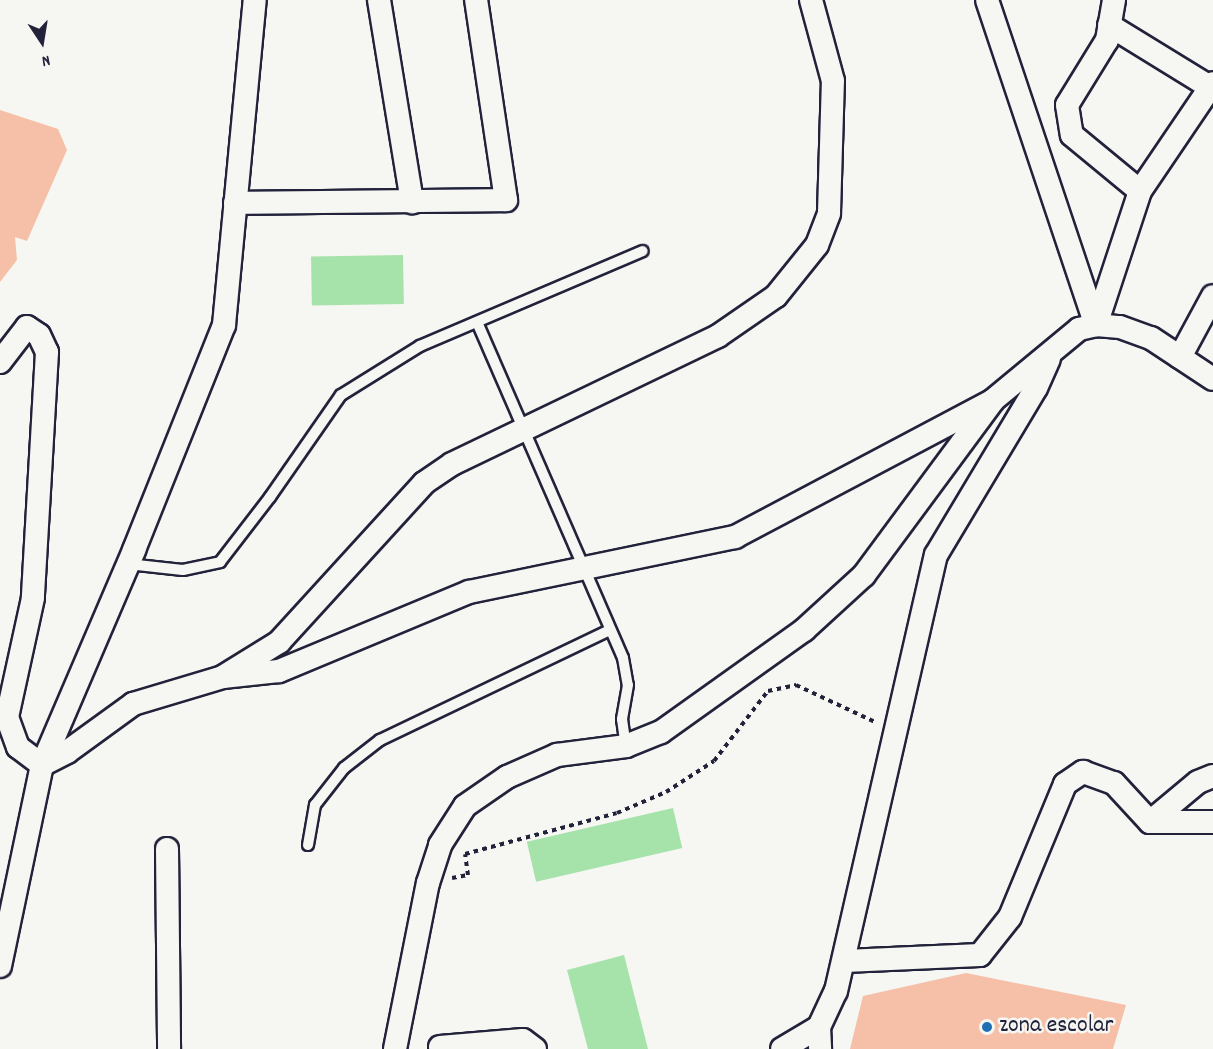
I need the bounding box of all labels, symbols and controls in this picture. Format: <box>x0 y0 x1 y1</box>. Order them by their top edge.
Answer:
north arrow <box>12 12 72 72</box>
text: N <box>40 48 52 72</box>
place label: zona escolar <box>999 1013 1114 1041</box>
marker: zona escolar <box>980 1020 994 1034</box>

